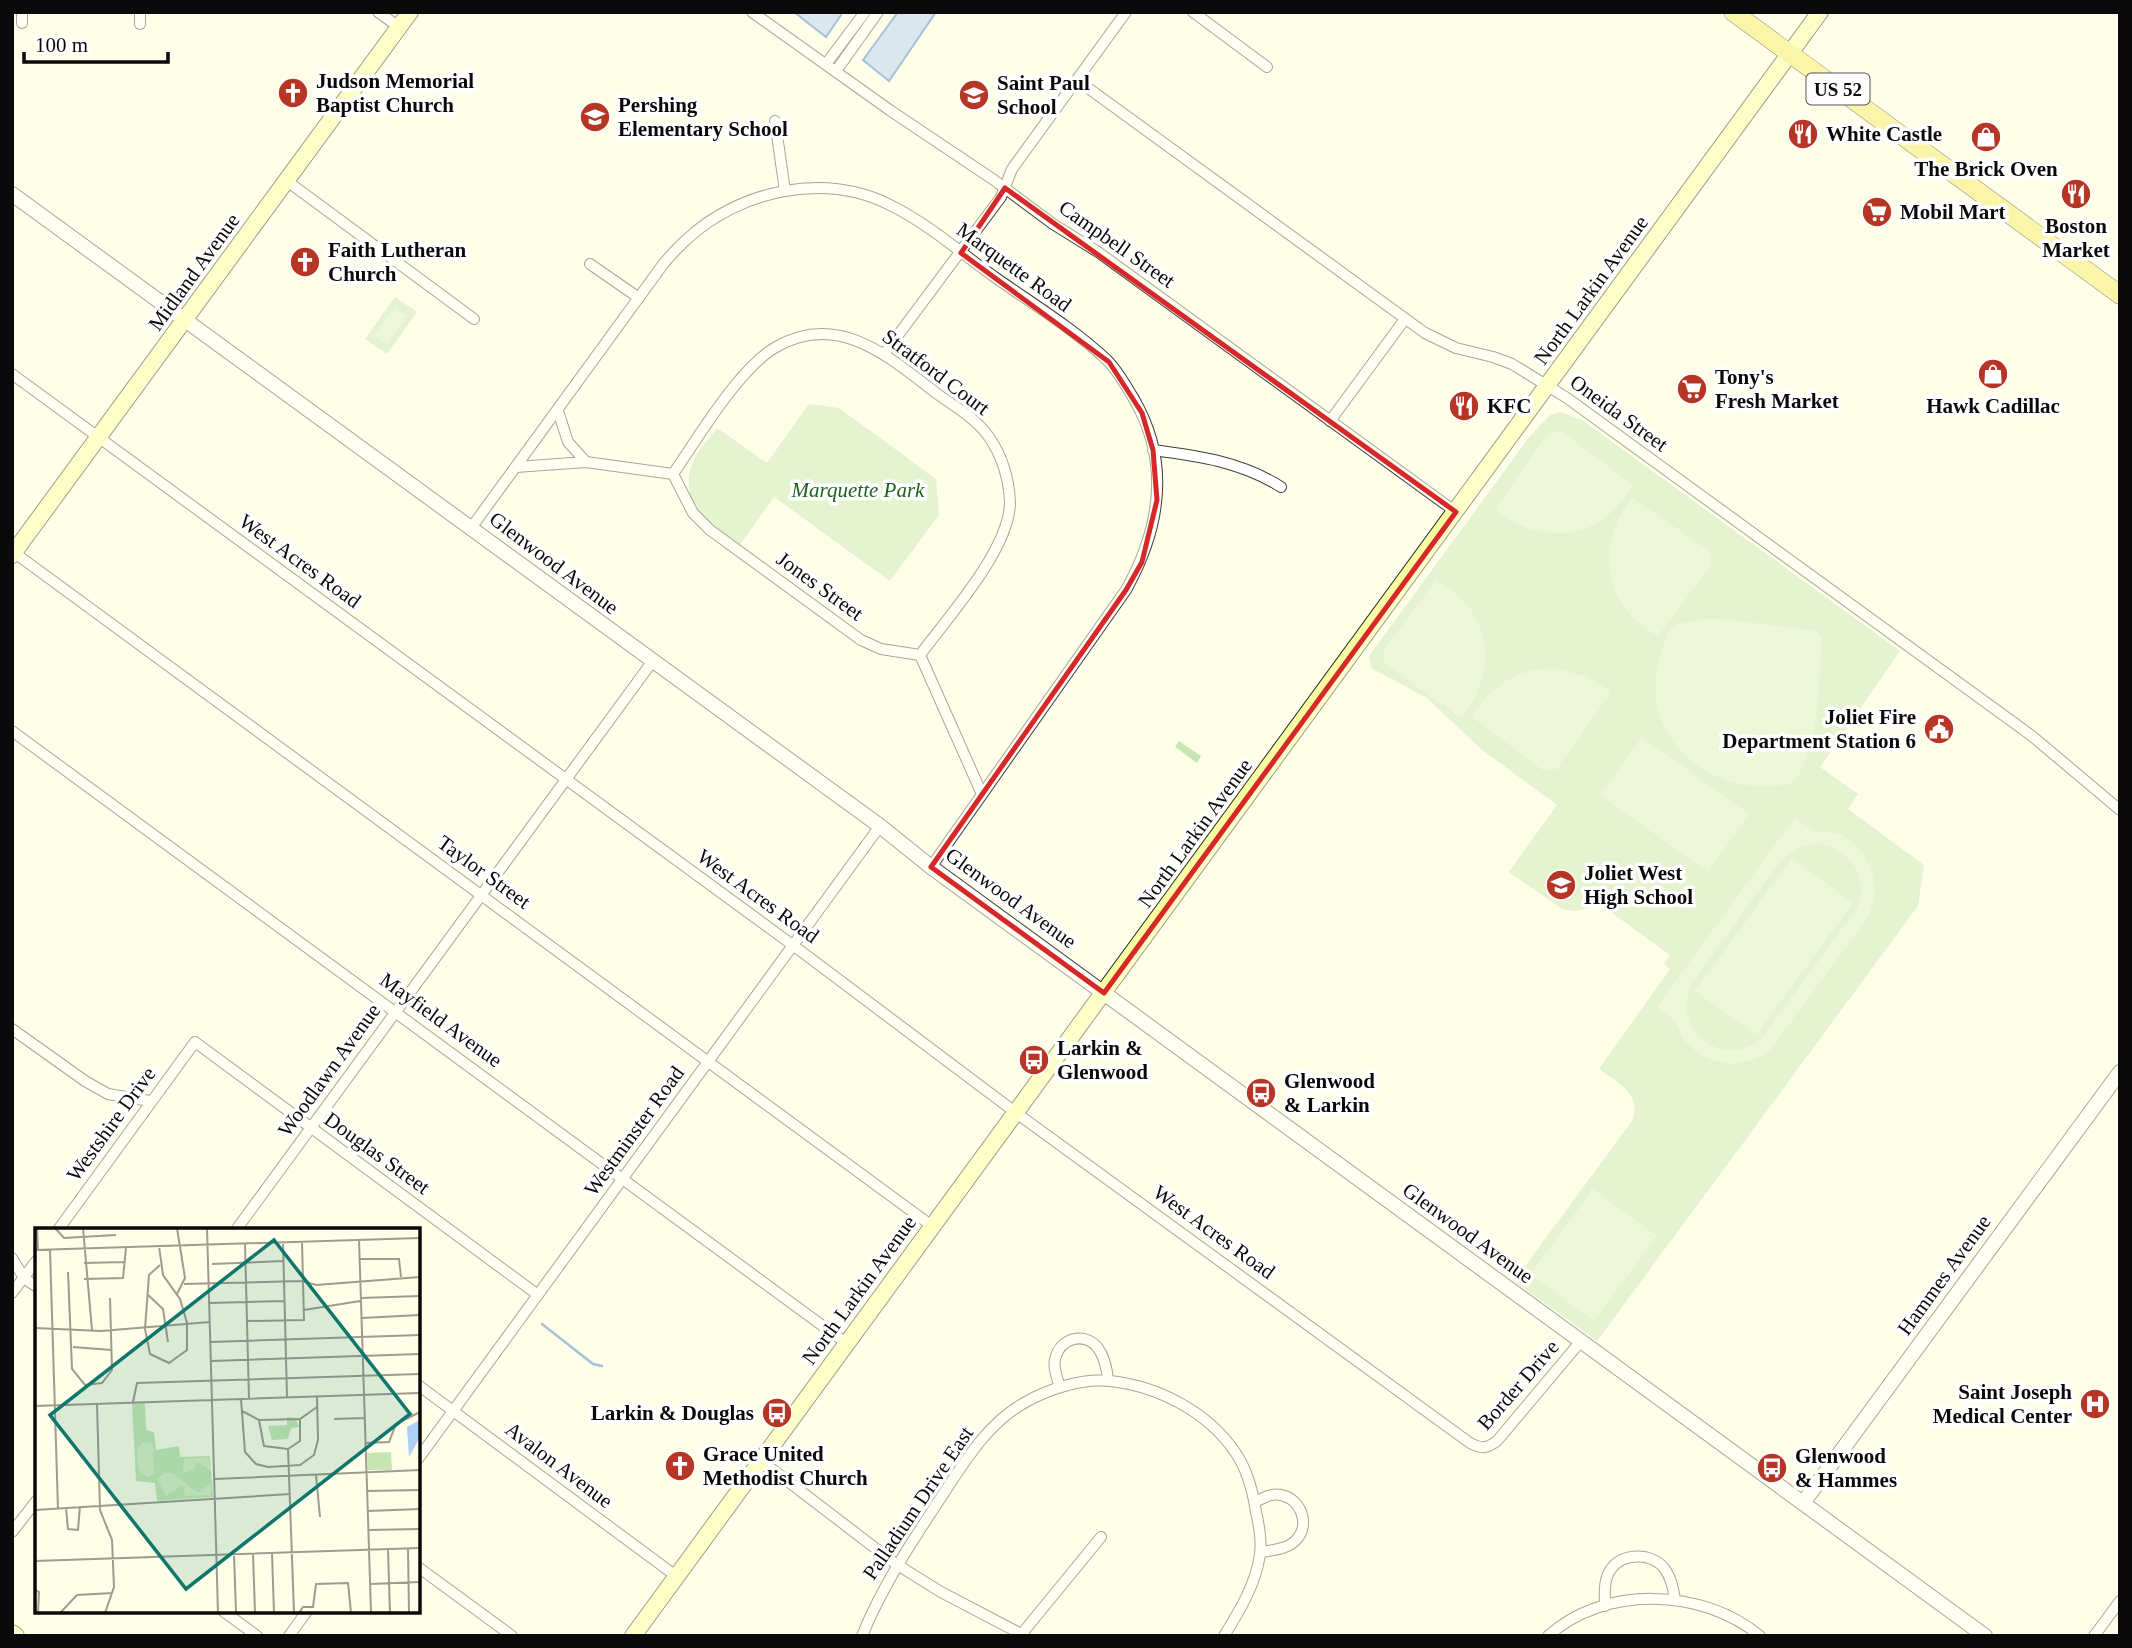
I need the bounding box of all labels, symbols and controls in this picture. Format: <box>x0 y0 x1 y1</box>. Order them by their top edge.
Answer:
scale bar <box>24 21 168 65</box>
text: 100 m <box>35 33 88 57</box>
place label: Judson Memorial Baptist Church <box>316 69 474 117</box>
place label: Saint Paul School <box>997 71 1090 119</box>
road number: US 52 <box>1806 74 1870 104</box>
church icon: Judson Memorial Baptist Church <box>276 76 310 110</box>
school or university icon: Saint Paul School <box>957 78 991 112</box>
place label: Pershing Elementary School <box>618 93 788 141</box>
school or university icon: Pershing Elementary School <box>578 100 612 134</box>
restaurant icon: White Castle <box>1786 117 1820 151</box>
shop icon: The Brick Oven <box>1969 120 2003 154</box>
place label: White Castle <box>1826 122 1942 146</box>
place label: The Brick Oven <box>1914 157 2058 181</box>
restaurant icon: Boston Market <box>2059 177 2093 211</box>
street label: Campbell Street <box>1054 195 1180 293</box>
supermarket icon: Mobil Mart <box>1860 195 1894 229</box>
place label: Mobil Mart <box>1900 200 2006 224</box>
street label: Midland Avenue <box>143 209 245 335</box>
street label: North Larkin Avenue <box>1529 211 1653 369</box>
place label: Boston Market <box>2042 214 2110 262</box>
street label: Marquette Road <box>952 217 1076 317</box>
place label: Faith Lutheran Church <box>328 238 467 286</box>
church icon: Faith Lutheran Church <box>288 245 322 279</box>
street label: Stratford Court <box>878 324 994 420</box>
shop icon: Hawk Cadillac <box>1976 357 2010 391</box>
place label: Tony's Fresh Market <box>1715 365 1839 413</box>
street label: Oneida Street <box>1565 370 1673 457</box>
supermarket icon: Tony's Fresh Market <box>1675 372 1709 406</box>
restaurant icon: KFC <box>1447 389 1481 423</box>
place label: KFC <box>1487 394 1531 418</box>
place label: Hawk Cadillac <box>1926 394 2060 418</box>
park label: Marquette Park <box>791 478 925 502</box>
street label: Glenwood Avenue <box>485 507 623 619</box>
street label: West Acres Road <box>235 509 366 613</box>
street label: Jones Street <box>772 547 868 625</box>
place label: Joliet Fire Department Station 6 <box>1722 705 1916 753</box>
public building icon: Joliet Fire Department Station 6 <box>1922 712 1956 746</box>
street label: North Larkin Avenue <box>1133 754 1257 912</box>
street label: Taylor Street <box>433 830 535 914</box>
street label: Glenwood Avenue <box>941 843 1081 953</box>
street label: West Acres Road <box>693 844 824 948</box>
place label: Joliet West High School <box>1584 861 1693 909</box>
school or university icon: Joliet West High School <box>1544 868 1578 902</box>
street label: Mayfield Avenue <box>375 968 507 1072</box>
street label: Woodlawn Avenue <box>273 999 385 1141</box>
place label: Larkin & Glenwood <box>1057 1036 1148 1084</box>
bus stop icon: Larkin & Glenwood <box>1017 1043 1051 1077</box>
street label: Westminster Road <box>579 1061 689 1200</box>
street label: Westshire Drive <box>62 1062 160 1186</box>
place label: Glenwood & Larkin <box>1284 1069 1375 1117</box>
bus stop icon: Glenwood & Larkin <box>1244 1076 1278 1110</box>
street label: Douglas Street <box>320 1107 434 1199</box>
street label: Glenwood Avenue <box>1398 1178 1538 1288</box>
street label: West Acres Road <box>1149 1180 1280 1284</box>
street label: Hammes Avenue <box>1892 1210 1996 1340</box>
street label: North Larkin Avenue <box>797 1211 921 1369</box>
inset map <box>35 1228 420 1613</box>
street label: Border Drive <box>1472 1335 1564 1435</box>
place label: Saint Joseph Medical Center <box>1933 1380 2072 1428</box>
hospital icon: Saint Joseph Medical Center <box>2078 1387 2112 1421</box>
bus stop icon: Larkin & Douglas <box>760 1396 794 1430</box>
place label: Larkin & Douglas <box>591 1401 754 1425</box>
street label: Avalon Avenue <box>501 1417 617 1513</box>
street label: Palladium Drive East <box>858 1422 978 1584</box>
place label: Grace United Methodist Church <box>703 1442 868 1490</box>
place label: Glenwood & Hammes <box>1795 1444 1897 1492</box>
church icon: Grace United Methodist Church <box>663 1449 697 1483</box>
bus stop icon: Glenwood & Hammes <box>1755 1451 1789 1485</box>

